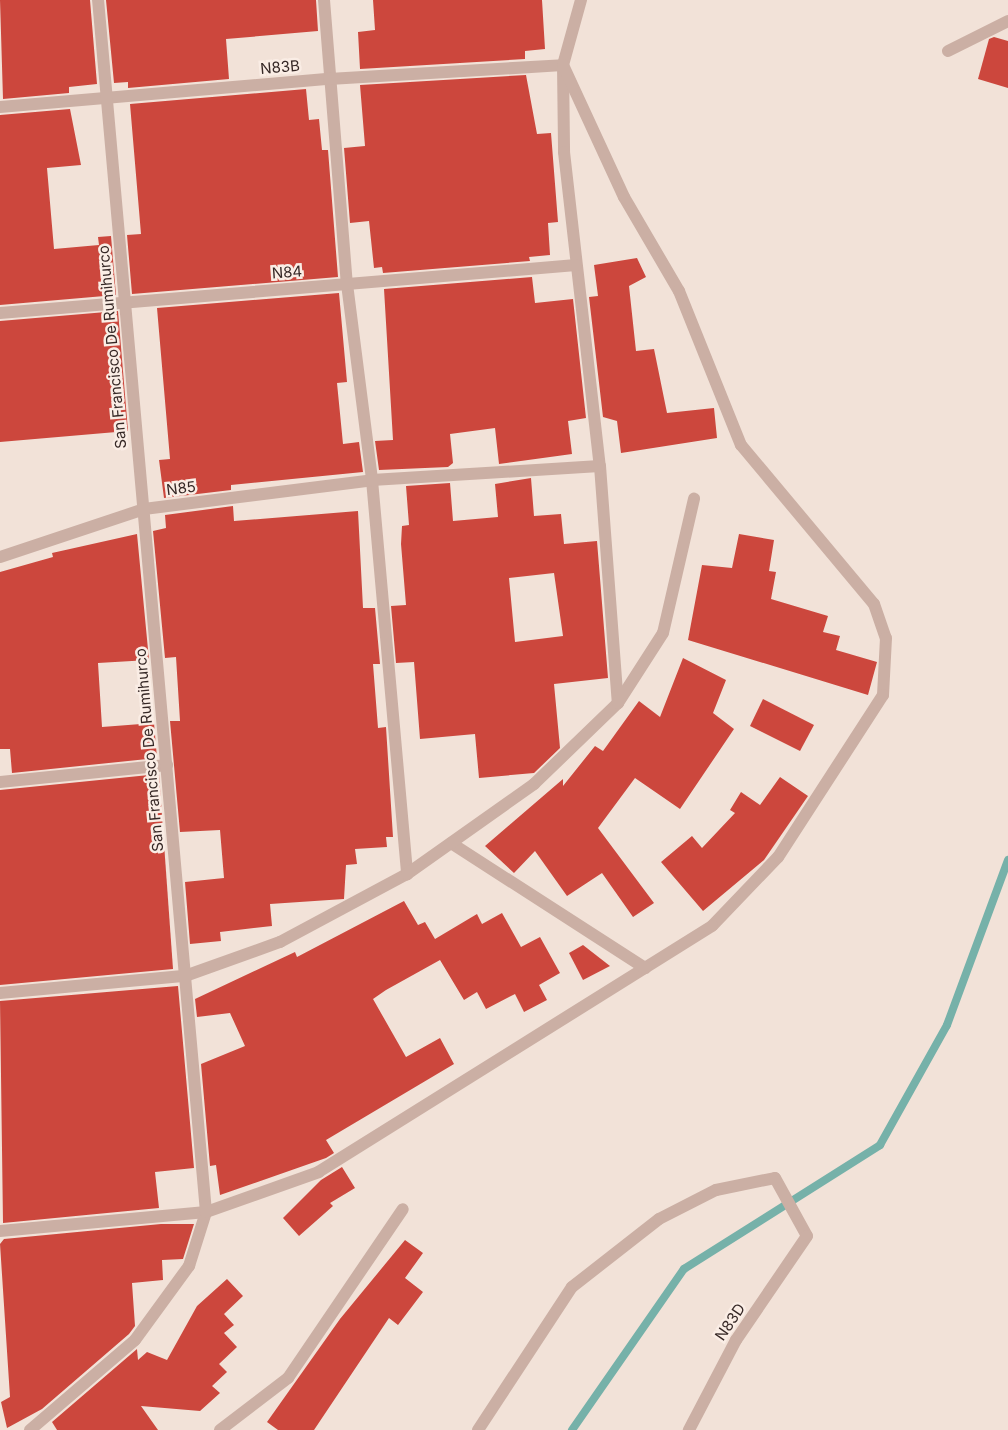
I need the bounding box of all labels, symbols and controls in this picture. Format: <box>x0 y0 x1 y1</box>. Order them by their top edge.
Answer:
street label: N83B <box>259 56 301 78</box>
street label: San Francisco De Rumihurco <box>94 245 130 449</box>
street label: N84 <box>271 262 303 282</box>
street label: N85 <box>165 477 197 499</box>
street label: San Francisco De Rumihurco <box>131 648 167 852</box>
street label: N83D <box>711 1300 749 1344</box>

